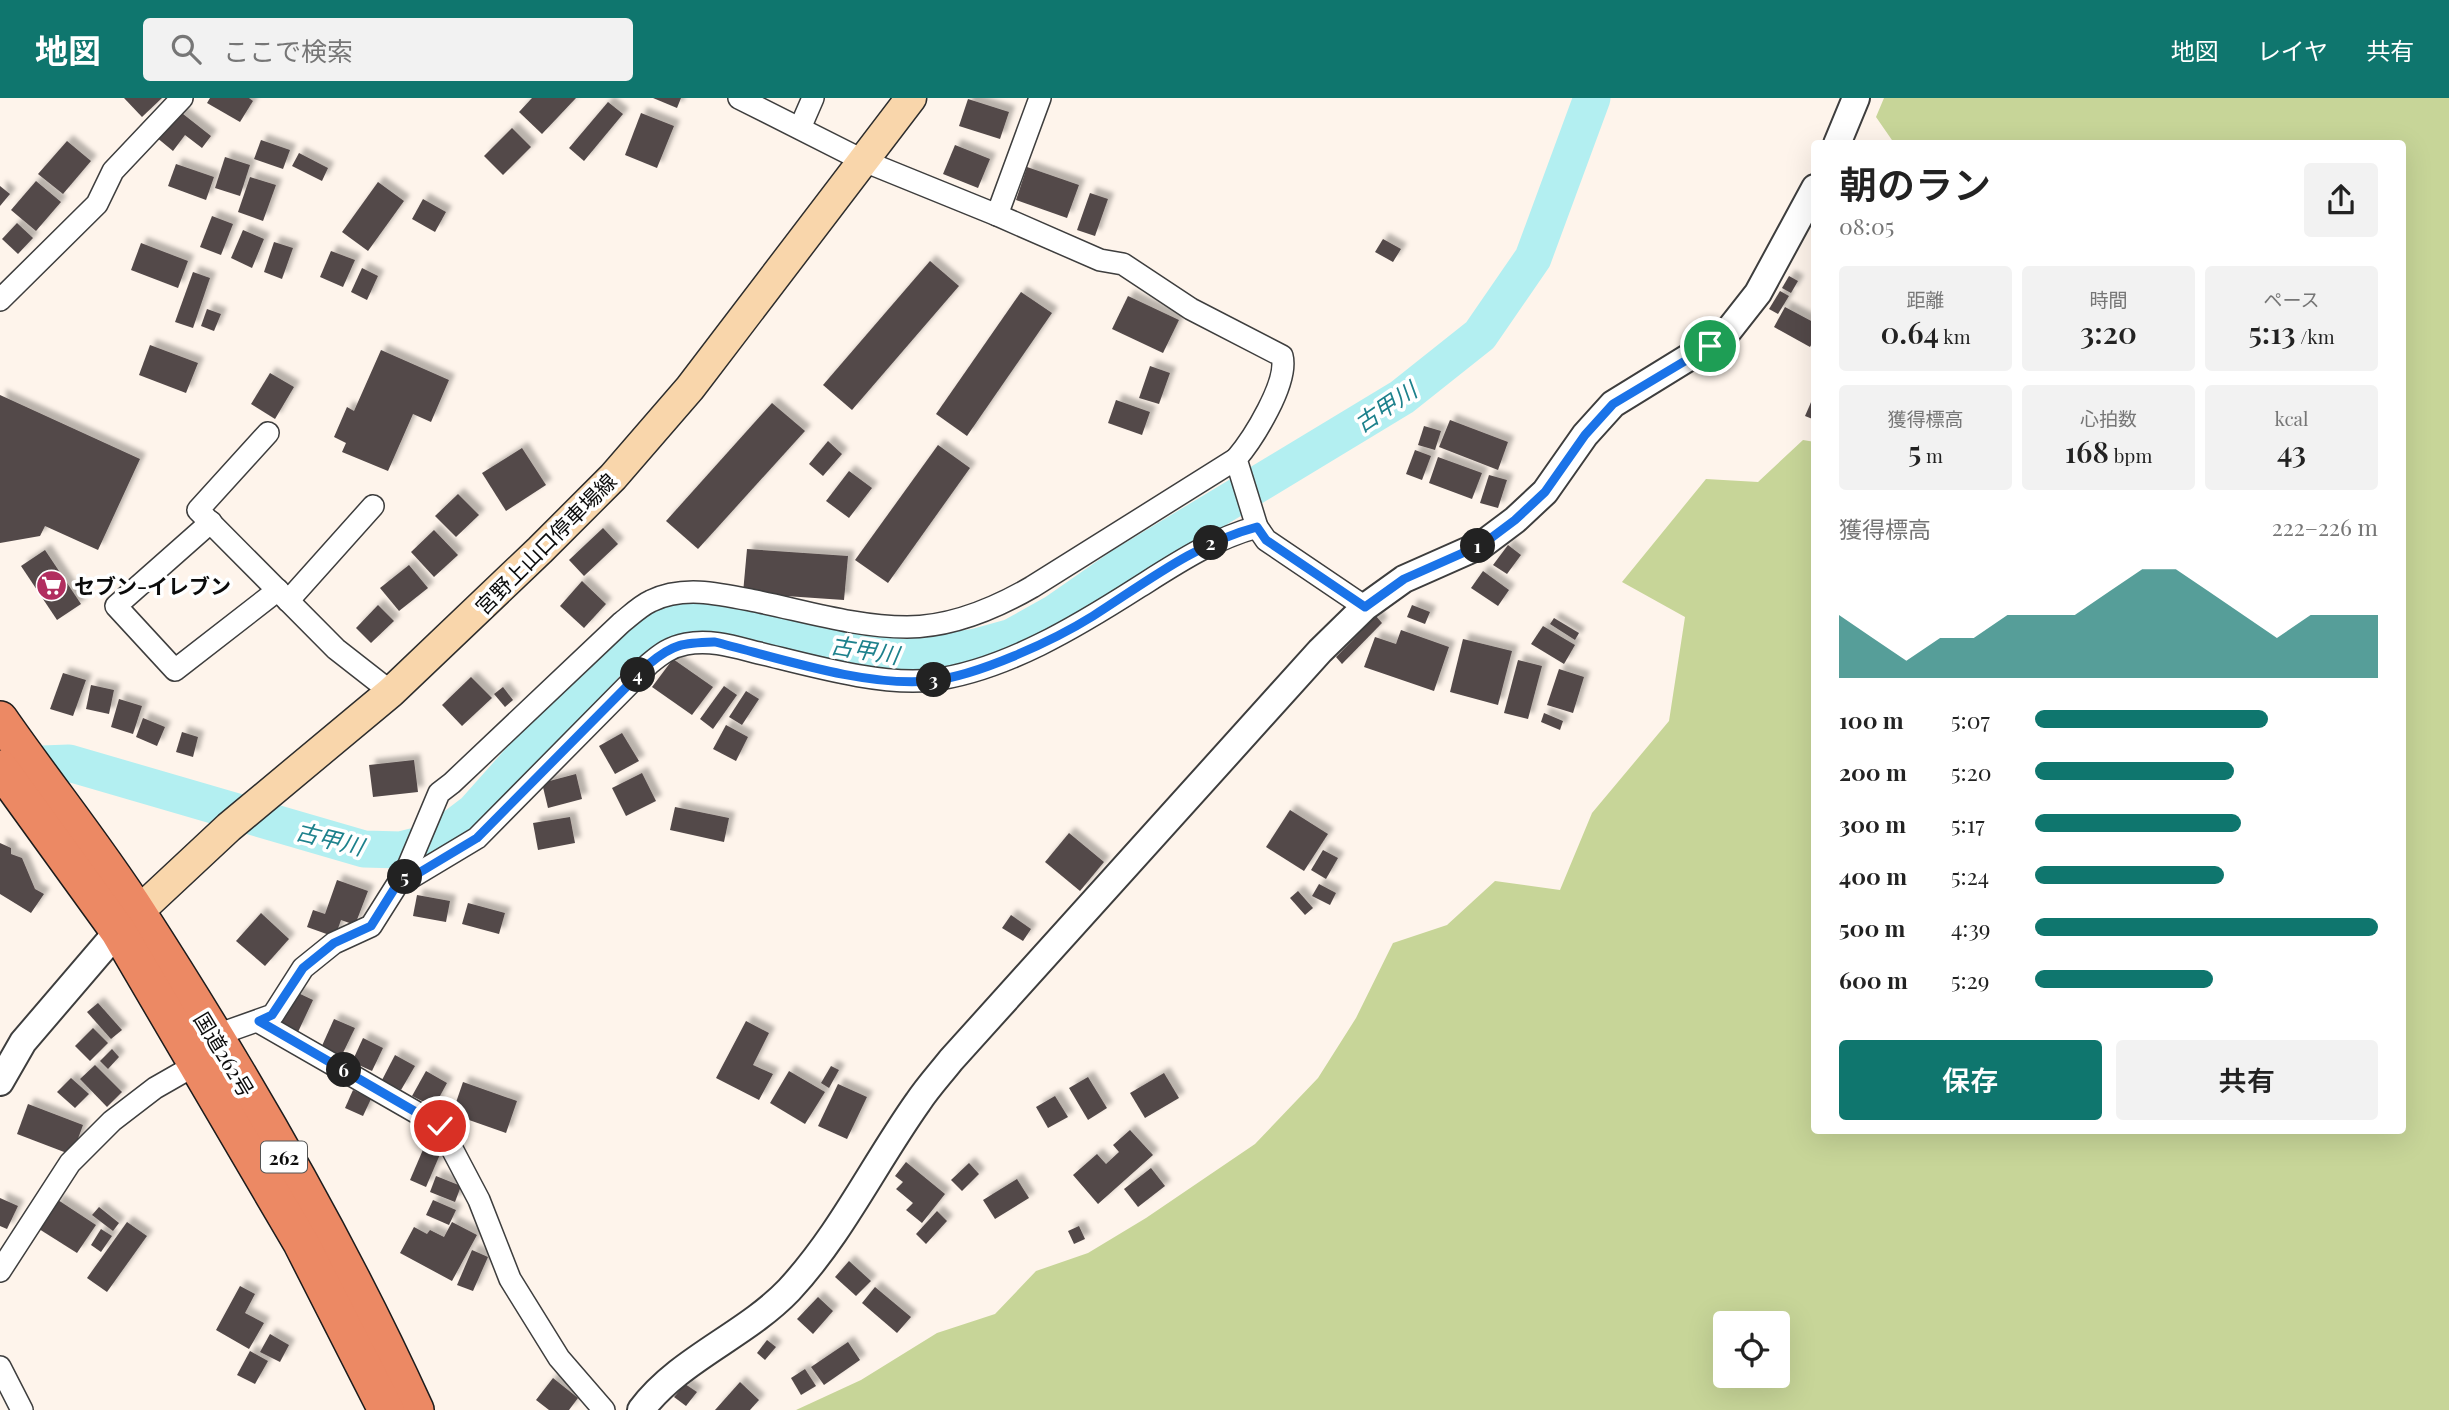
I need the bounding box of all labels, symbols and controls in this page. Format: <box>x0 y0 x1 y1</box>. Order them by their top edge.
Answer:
search box <box>143 18 633 81</box>
text: 地図 <box>35 27 101 71</box>
icon: search <box>167 30 205 68</box>
text: ここで検索 <box>223 33 353 68</box>
text: 地図 <box>2171 34 2219 66</box>
text: レイヤ <box>2257 34 2328 66</box>
text: 共有 <box>2366 34 2414 66</box>
text: 朝のラン <box>1839 158 1991 209</box>
button: share <box>2304 163 2378 237</box>
text: 08:05 <box>1839 210 1894 241</box>
text: 距離 <box>1906 286 1945 312</box>
text: 時間 <box>2089 286 2128 312</box>
text: ペース <box>2263 286 2320 312</box>
text: 0.64 <box>1880 312 1939 352</box>
text: 3:20 <box>2080 312 2137 352</box>
text: 5:13 <box>2248 312 2296 352</box>
pin <box>1680 316 1740 376</box>
text: km <box>1939 323 1971 349</box>
text: /km <box>2296 323 2335 349</box>
icon: arrive <box>1691 327 1729 365</box>
water label: 古甲川 <box>1348 372 1425 438</box>
text: 獲得標高 <box>1887 405 1964 431</box>
text: 心拍数 <box>2080 405 2137 431</box>
text: kcal <box>2274 405 2309 431</box>
text: 5 <box>1908 431 1921 471</box>
text: 168 <box>2065 431 2109 471</box>
text: 43 <box>2277 431 2306 471</box>
text: m <box>1921 442 1943 468</box>
text: bpm <box>2109 442 2152 468</box>
street label: 宮野上山口停車場線 <box>468 466 622 620</box>
text: 222–226 m <box>2272 511 2378 542</box>
text: 獲得標高 <box>1839 513 1931 544</box>
pin: 2 <box>1194 526 1228 560</box>
pin: 1 <box>1460 528 1496 564</box>
text: 2 <box>1206 529 1215 555</box>
text: 1 <box>1474 532 1481 558</box>
supermarket icon: セブン-イレブン <box>34 568 68 602</box>
place label: セブン-イレブン <box>74 571 231 599</box>
water label: 古甲川 <box>829 628 904 670</box>
pin: 4 <box>620 658 656 692</box>
text: 4 <box>632 661 643 687</box>
pin: 3 <box>916 662 951 698</box>
text: 3 <box>929 666 938 692</box>
text: 100 m <box>1839 704 1904 735</box>
text: 5:07 <box>1951 704 1990 735</box>
text: 200 m <box>1839 756 1907 787</box>
text: 5:20 <box>1951 756 1991 787</box>
text: 300 m <box>1839 808 1906 839</box>
text: 5:17 <box>1951 808 1985 839</box>
water label: 古甲川 <box>293 815 370 862</box>
pin: 5 <box>388 860 422 894</box>
text: 400 m <box>1839 860 1907 891</box>
text: 5:24 <box>1951 860 1989 891</box>
text: 5 <box>400 863 409 889</box>
text: 500 m <box>1839 912 1905 943</box>
text: 4:39 <box>1951 912 1991 943</box>
text: 600 m <box>1839 964 1908 995</box>
text: 5:29 <box>1951 964 1989 995</box>
street label: 国道262号 <box>189 1007 261 1101</box>
button: 保存 <box>1839 1040 2102 1120</box>
button: 共有 <box>2116 1040 2378 1120</box>
pin: 6 <box>326 1052 362 1088</box>
text: 6 <box>338 1056 349 1082</box>
pin <box>410 1096 470 1156</box>
icon: check <box>421 1107 459 1145</box>
road number: 262 <box>261 1142 307 1172</box>
map controls <box>1713 1311 1790 1388</box>
button: locate <box>1713 1311 1790 1388</box>

